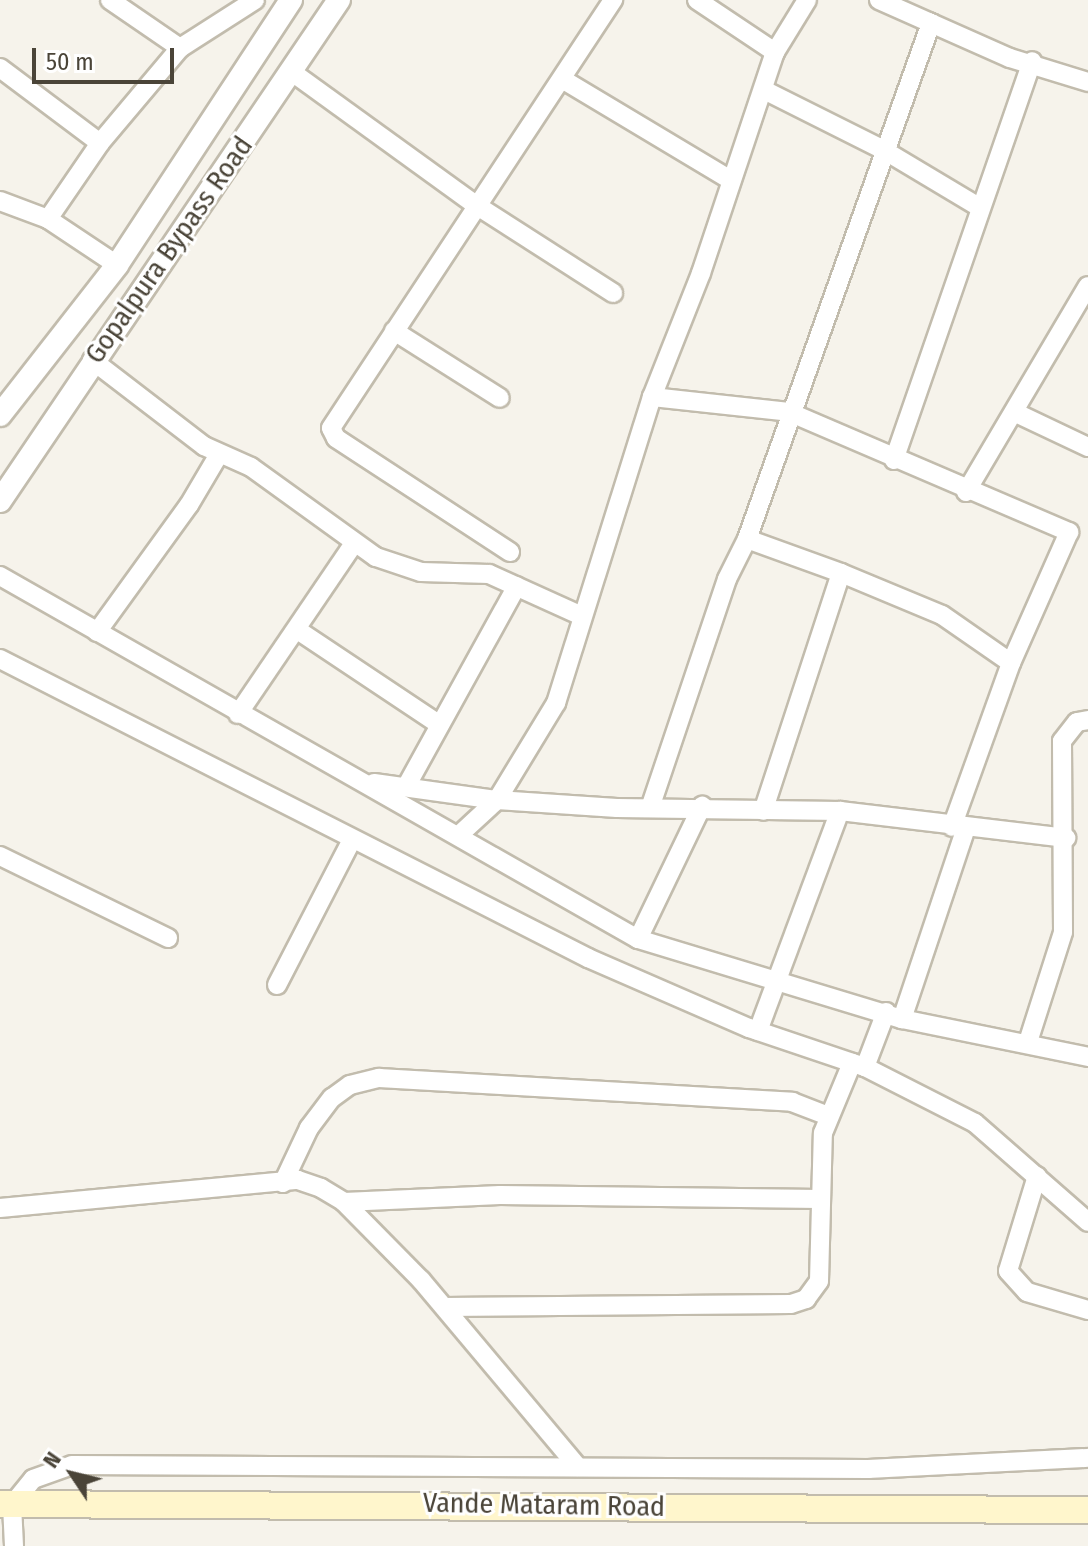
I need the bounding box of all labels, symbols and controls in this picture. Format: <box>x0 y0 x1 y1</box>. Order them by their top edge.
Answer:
scale bar <box>36 32 178 82</box>
text: 50 m <box>46 48 94 76</box>
street label: Gopalpura Bypass Road <box>78 130 260 370</box>
north arrow <box>32 1434 112 1514</box>
text: N <box>37 1447 67 1473</box>
street label: Vande Mataram Road <box>423 1486 665 1524</box>

